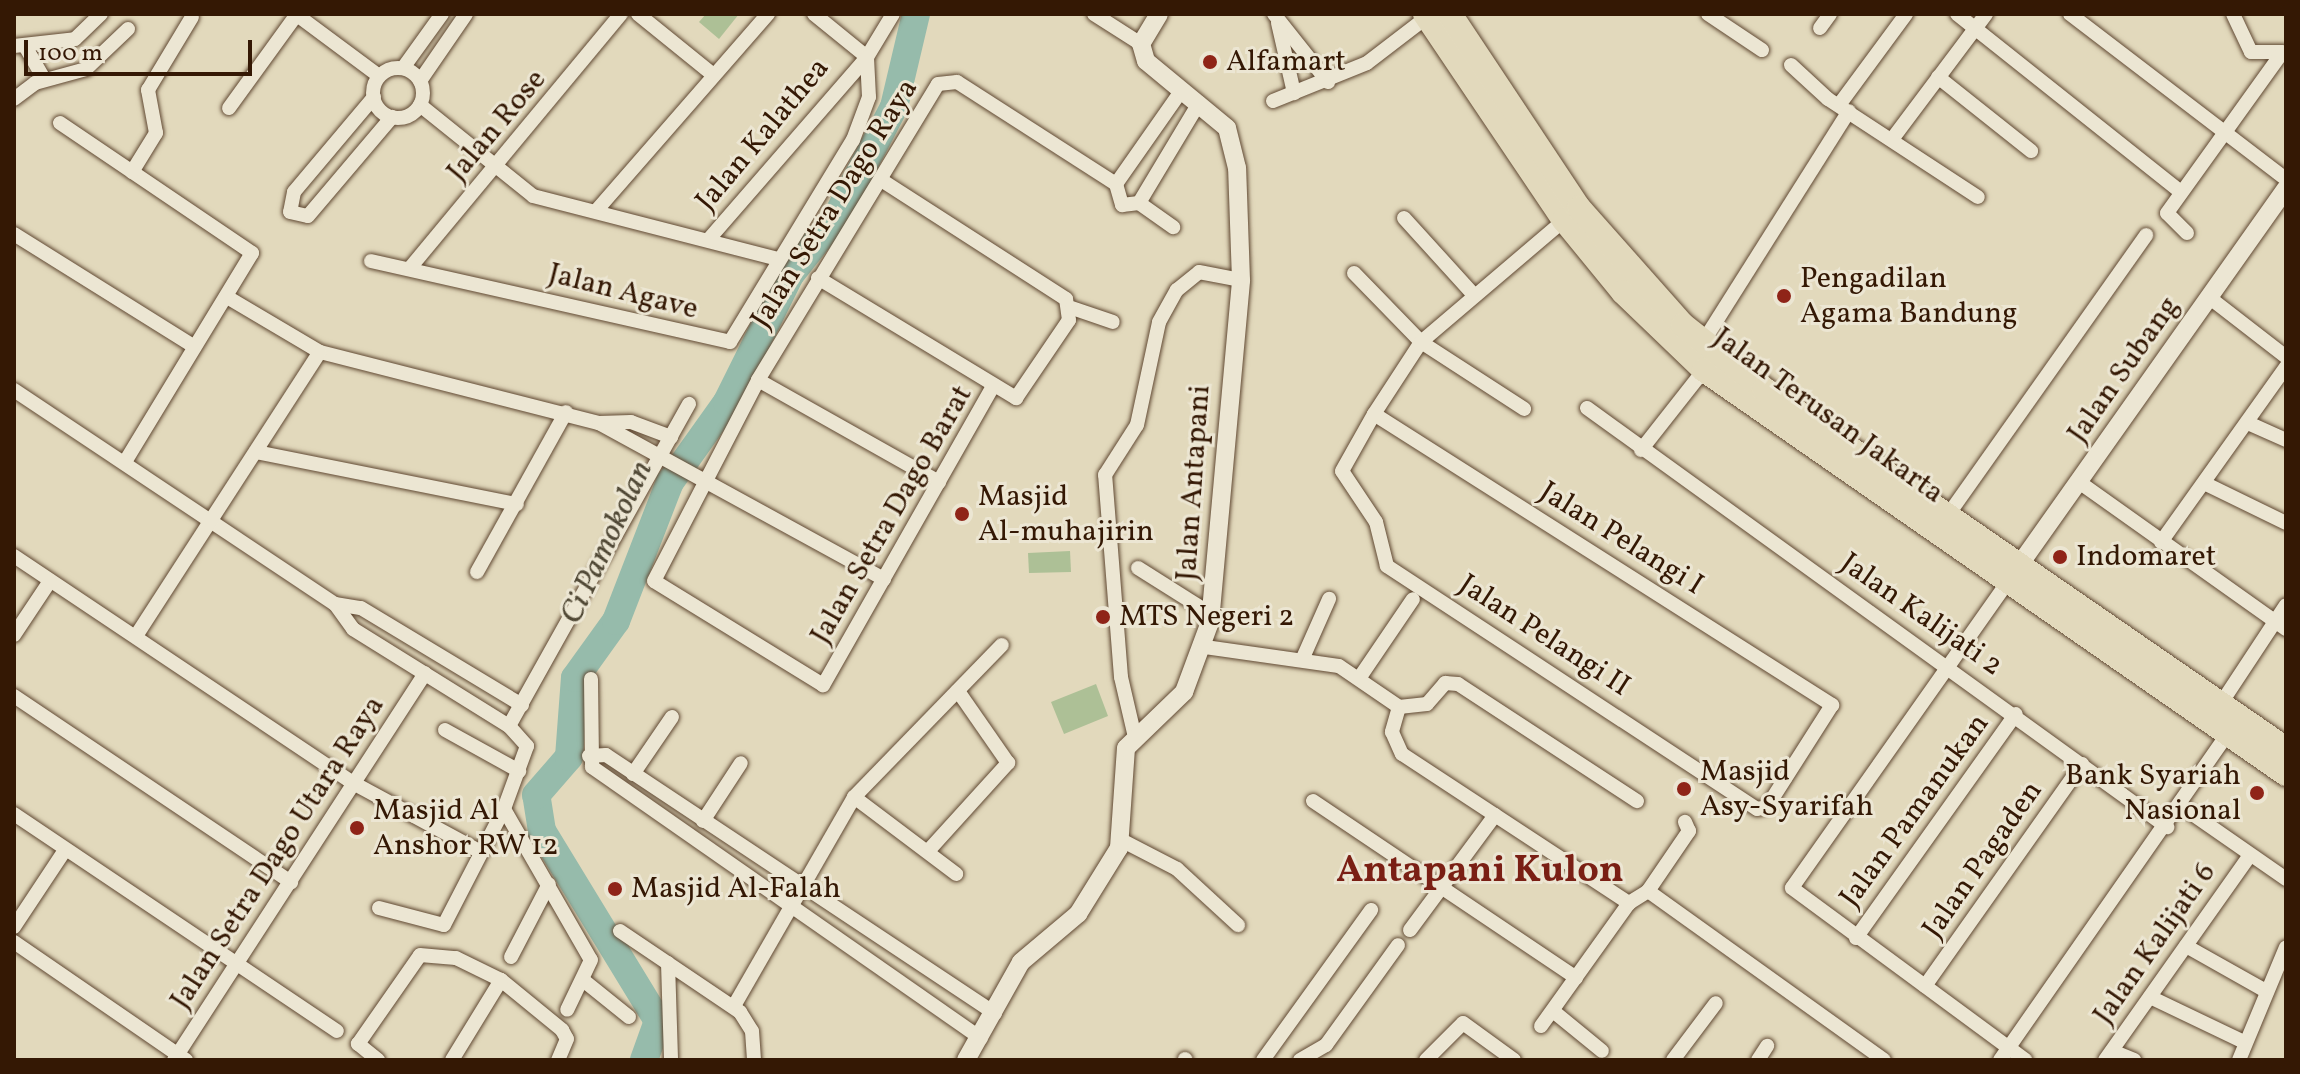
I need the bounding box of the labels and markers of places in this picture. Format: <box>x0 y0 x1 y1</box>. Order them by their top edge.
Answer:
place label: Alfamart <box>1226 44 1346 80</box>
marker: Alfamart <box>1201 53 1219 71</box>
place label: Pengadilan Agama Bandung <box>1800 261 2017 332</box>
marker: Pengadilan Agama Bandung <box>1775 287 1793 305</box>
place label: Masjid Al-muhajirin <box>978 479 1154 550</box>
marker: Masjid Al-muhajirin <box>953 505 971 523</box>
place label: Indomaret <box>2076 539 2216 575</box>
marker: Indomaret <box>2051 548 2069 566</box>
place label: MTS Negeri 2 <box>1119 599 1294 635</box>
marker: MTS Negeri 2 <box>1094 608 1112 626</box>
place label: Masjid Asy-Syarifah <box>1700 754 1874 824</box>
place label: Bank Syariah Nasional <box>2065 758 2241 828</box>
marker: Masjid Asy-Syarifah <box>1675 780 1693 798</box>
marker: Bank Syariah Nasional <box>2248 784 2266 802</box>
place label: Masjid Al Anshor RW 12 <box>373 793 560 864</box>
marker: Masjid Al Anshor RW 12 <box>348 819 366 837</box>
place label: Masjid Al-Falah <box>631 871 841 907</box>
marker: Masjid Al-Falah <box>606 880 624 898</box>

